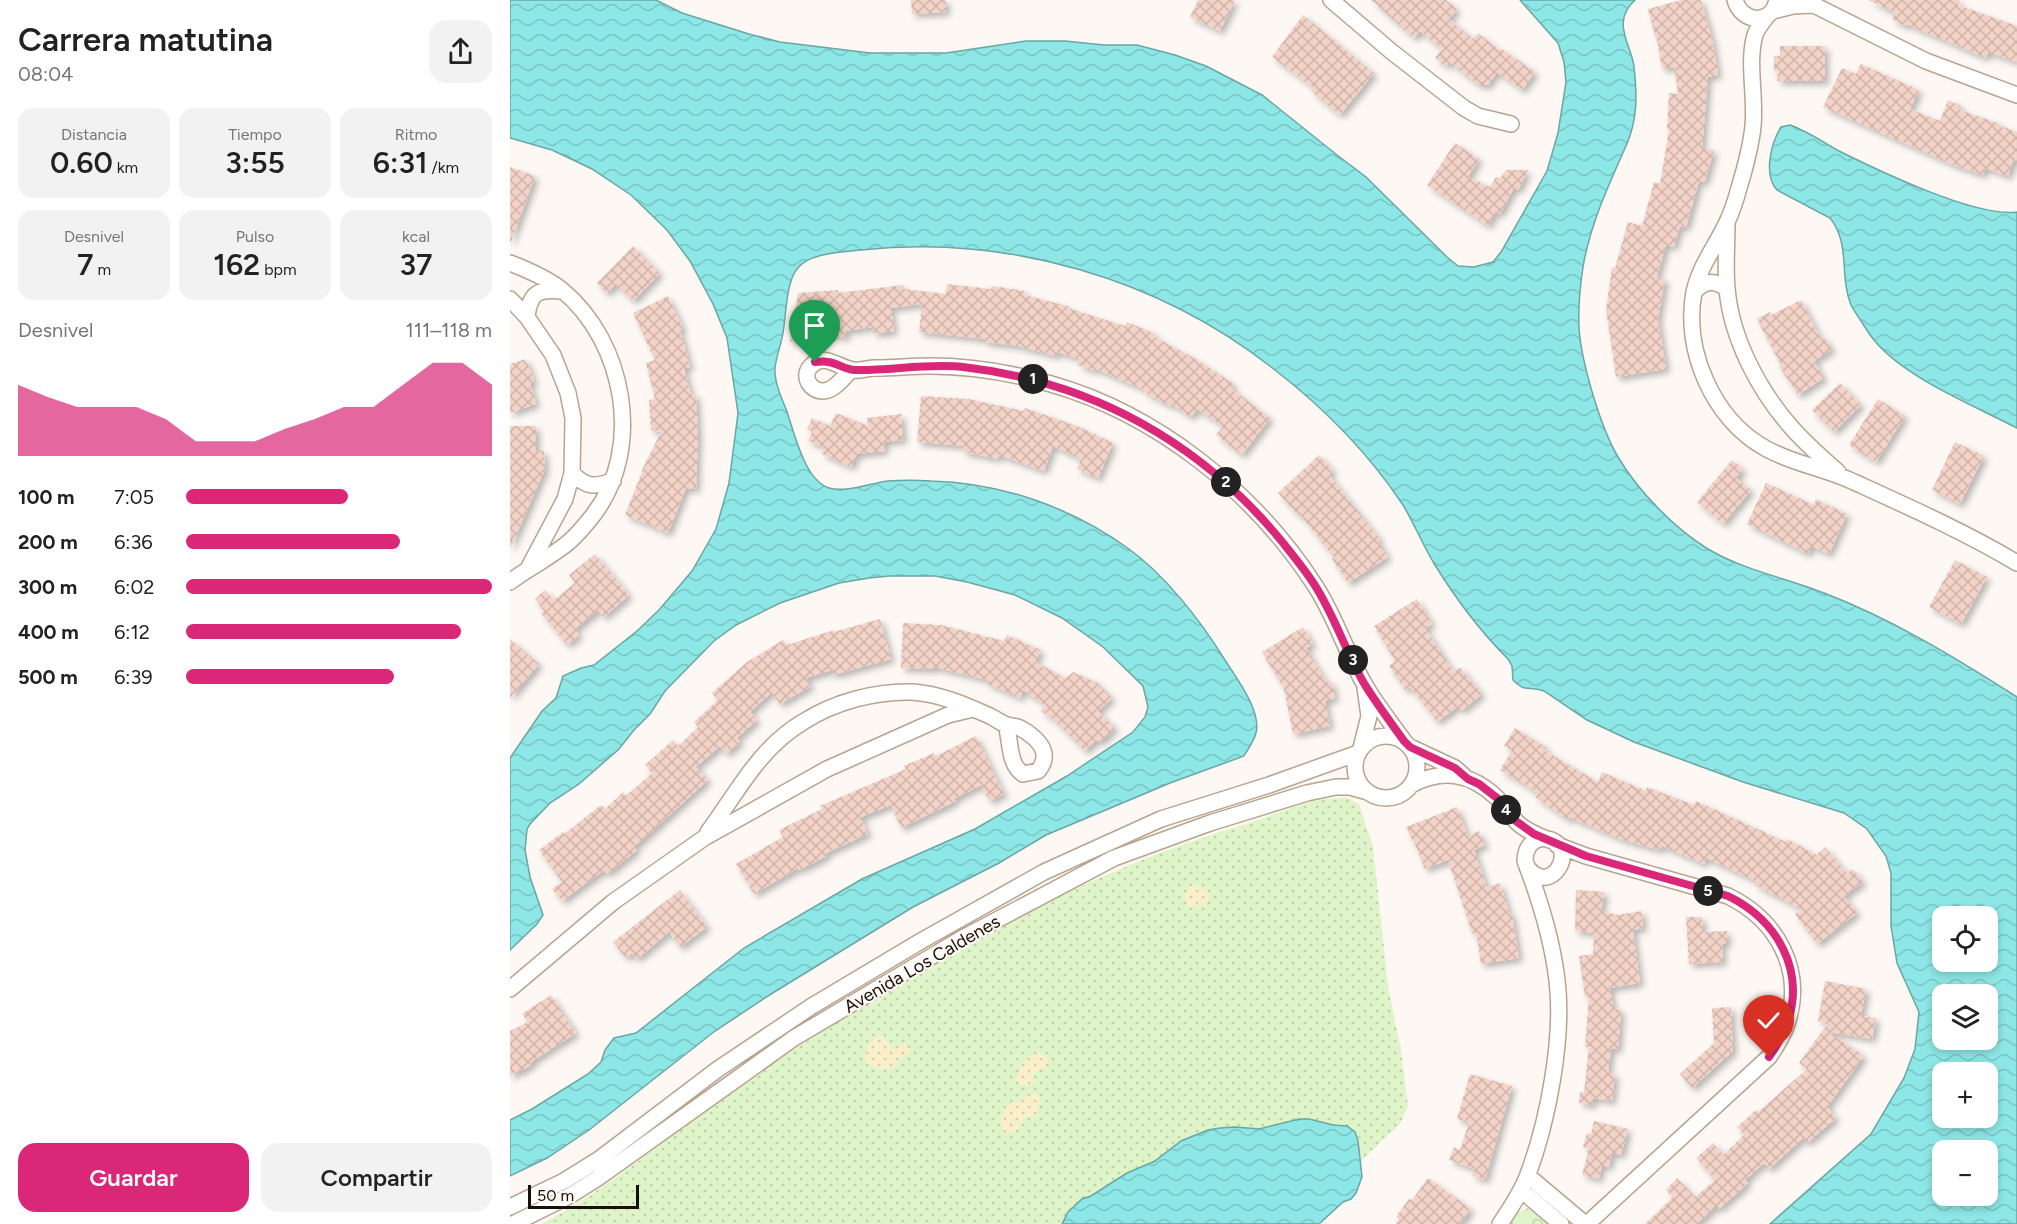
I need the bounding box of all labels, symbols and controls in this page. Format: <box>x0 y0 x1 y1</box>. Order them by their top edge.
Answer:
text: Carrera matutina <box>18 20 273 59</box>
button: share <box>429 20 492 83</box>
text: 08:04 <box>18 62 73 86</box>
text: Distancia <box>61 125 127 144</box>
text: Tiempo <box>228 125 282 144</box>
text: Ritmo <box>395 125 437 144</box>
text: 0.60 <box>50 144 113 181</box>
text: 3:55 <box>225 144 285 181</box>
text: 6:31 <box>373 144 428 181</box>
text: km <box>113 158 138 177</box>
text: /km <box>428 158 459 177</box>
text: Desnivel <box>64 227 124 246</box>
text: Pulso <box>236 227 274 246</box>
text: kcal <box>402 227 430 246</box>
text: 7 <box>77 246 93 283</box>
text: 162 <box>213 246 260 283</box>
text: 37 <box>400 246 432 283</box>
text: m <box>93 260 111 279</box>
text: bpm <box>260 260 297 279</box>
pin <box>789 300 840 362</box>
icon: arrive <box>798 309 831 342</box>
text: Desnivel <box>18 318 93 342</box>
text: 111–118 m <box>405 318 492 342</box>
pin: 1 <box>1018 364 1048 394</box>
text: 1 <box>1030 369 1036 388</box>
pin: 2 <box>1211 467 1241 497</box>
text: 2 <box>1221 472 1231 491</box>
text: 100 m <box>18 485 75 509</box>
text: 7:05 <box>114 485 154 509</box>
text: 200 m <box>18 530 78 554</box>
text: 6:36 <box>114 530 153 554</box>
text: 300 m <box>18 575 77 599</box>
text: 6:02 <box>114 575 154 599</box>
text: 400 m <box>18 620 79 644</box>
text: 6:12 <box>114 620 150 644</box>
pin: 3 <box>1338 645 1368 675</box>
text: 3 <box>1349 650 1357 669</box>
text: 500 m <box>18 665 78 689</box>
text: 6:39 <box>114 665 153 689</box>
pin: 4 <box>1491 795 1521 825</box>
text: 4 <box>1501 800 1511 819</box>
pin: 5 <box>1693 876 1723 906</box>
text: 5 <box>1703 881 1713 900</box>
map controls <box>1932 906 1998 1206</box>
button: locate <box>1932 906 1998 972</box>
street label: Avenida Los Caldenes <box>840 910 1004 1018</box>
button: layers <box>1932 984 1998 1050</box>
pin <box>1743 995 1794 1057</box>
icon: check <box>1752 1004 1785 1037</box>
button: + <box>1932 1062 1998 1128</box>
button: − <box>1932 1140 1998 1206</box>
button: Guardar <box>18 1143 249 1212</box>
button: Compartir <box>261 1143 492 1212</box>
scale bar <box>528 1182 639 1210</box>
text: 50 m <box>537 1186 574 1205</box>

